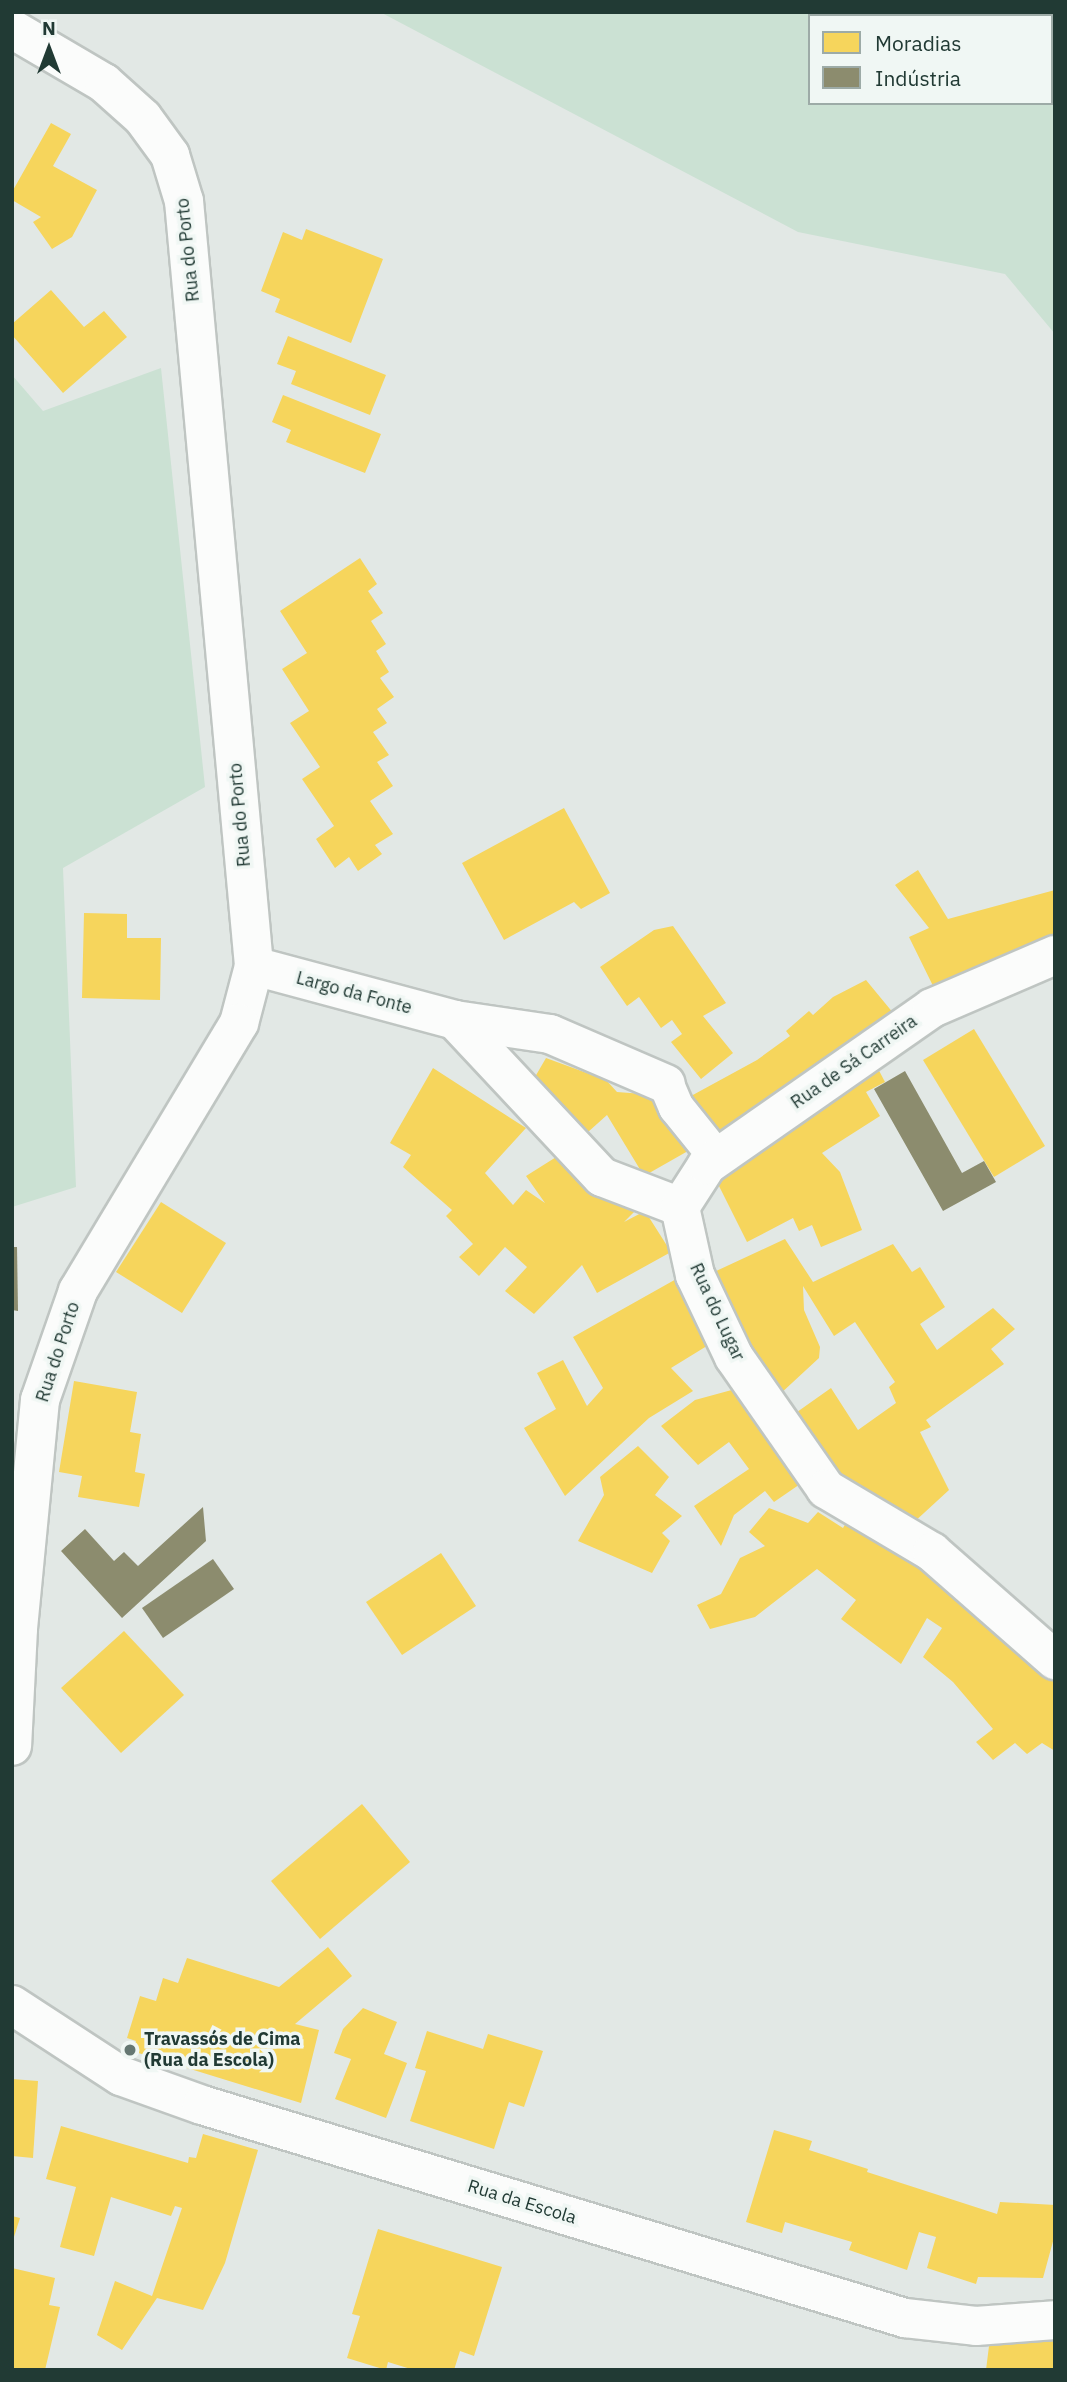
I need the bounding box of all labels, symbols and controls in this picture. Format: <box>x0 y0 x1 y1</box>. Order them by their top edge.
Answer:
north arrow <box>14 14 84 84</box>
legend <box>808 14 1053 105</box>
text: N <box>42 16 56 40</box>
text: Moradias <box>875 29 962 57</box>
text: Indústria <box>875 64 961 92</box>
street label: Rua do Porto <box>172 197 204 303</box>
street label: Rua do Porto <box>225 762 255 868</box>
street label: Largo da Fonte <box>294 967 414 1019</box>
street label: Rua de Sá Carreira <box>787 1010 921 1114</box>
street label: Rua do Lugar <box>685 1260 749 1364</box>
street label: Rua do Porto <box>32 1299 84 1405</box>
place label: Travassós de Cima (Rua da Escola) <box>144 2029 301 2072</box>
marker: Travassós de Cima (Rua da Escola) <box>122 2042 138 2058</box>
street label: Rua da Escola <box>465 2175 579 2229</box>

